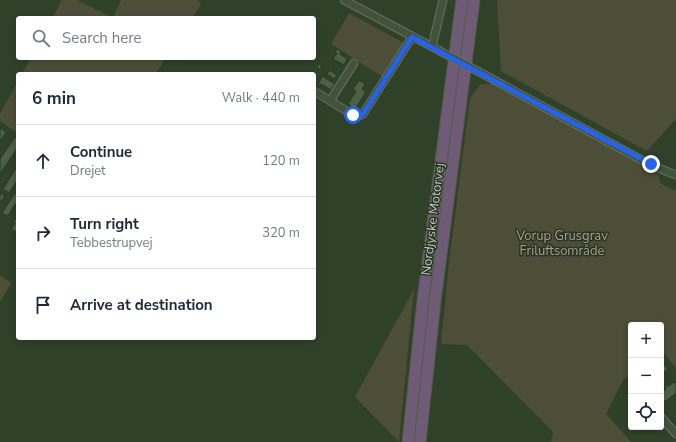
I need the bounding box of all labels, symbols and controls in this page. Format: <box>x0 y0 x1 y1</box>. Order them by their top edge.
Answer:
search box <box>16 16 316 60</box>
icon: search <box>30 27 52 49</box>
text: Search here <box>62 28 142 48</box>
text: 6 min <box>32 87 76 110</box>
text: Walk · 440 m <box>222 89 300 107</box>
route start <box>344 106 362 124</box>
text: Continue <box>70 142 132 162</box>
icon: ahead <box>32 150 54 172</box>
text: 120 m <box>262 152 300 170</box>
route end <box>642 155 660 173</box>
text: Drejet <box>70 162 106 180</box>
street label: Nordjyske Motorvej <box>417 162 449 276</box>
text: Turn right <box>70 214 139 234</box>
icon: right <box>32 222 54 244</box>
text: 320 m <box>262 224 300 242</box>
park label: Vorup Grusgrav Friluftsområde <box>515 227 608 260</box>
text: Tebbestrupvej <box>70 234 153 252</box>
icon: arrive <box>32 294 54 316</box>
text: Arrive at destination <box>70 295 213 315</box>
map controls <box>628 322 664 430</box>
button: + <box>628 322 664 358</box>
button: − <box>628 358 664 394</box>
button: locate <box>628 394 664 430</box>

